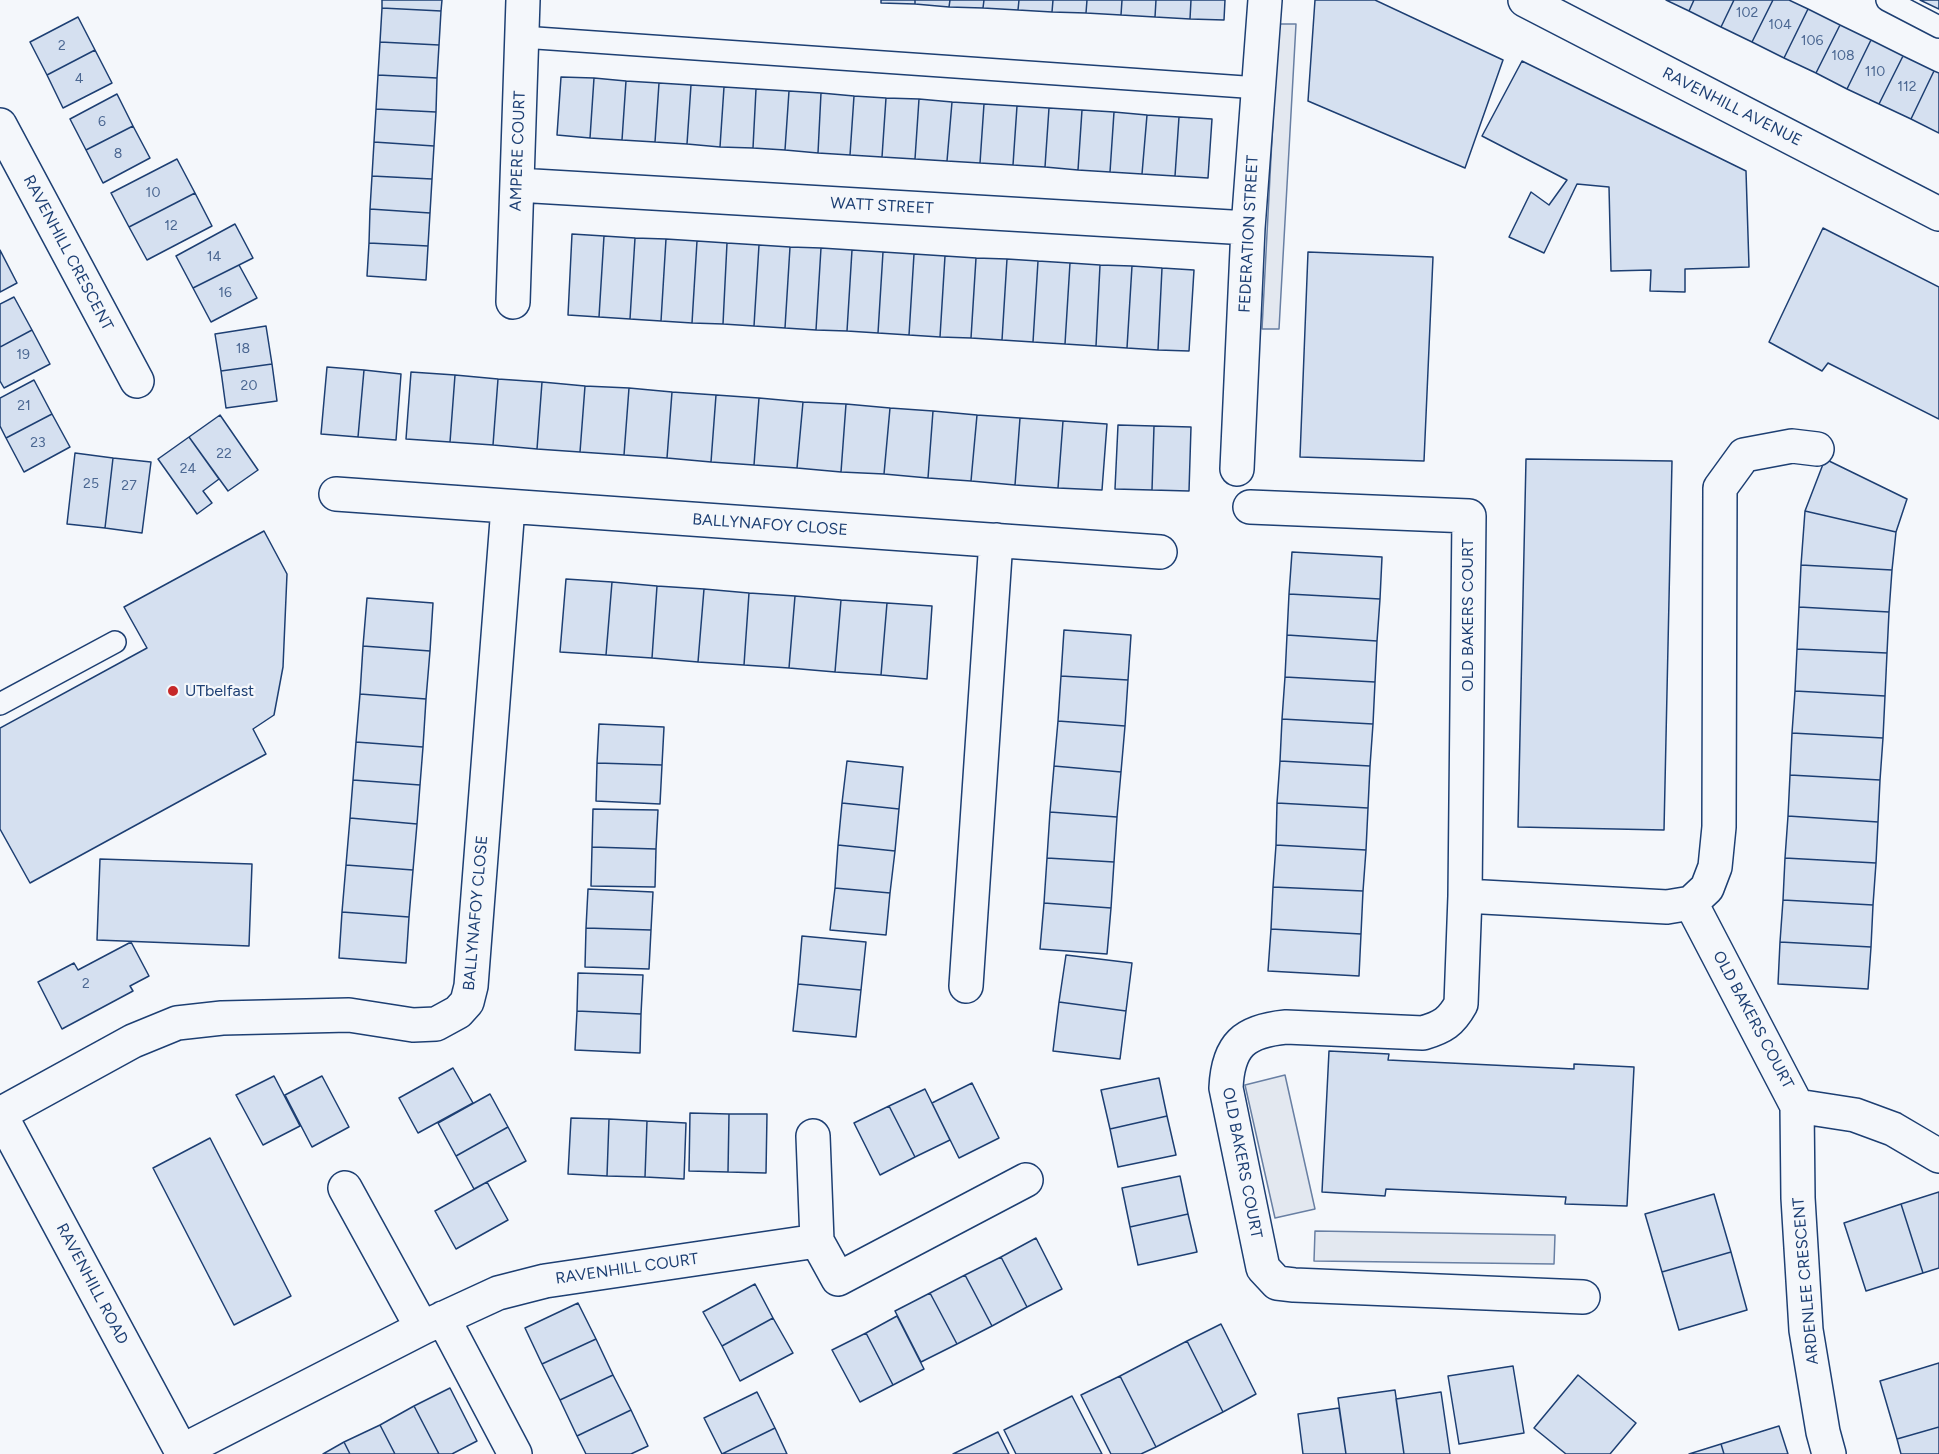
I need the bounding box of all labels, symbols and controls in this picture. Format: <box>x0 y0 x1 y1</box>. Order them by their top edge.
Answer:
house number: 102 <box>1736 5 1758 21</box>
house number: 104 <box>1768 17 1792 33</box>
house number: 106 <box>1801 33 1823 49</box>
house number: 2 <box>58 38 66 54</box>
house number: 108 <box>1831 48 1855 64</box>
street label: RAVENHILL AVENUE <box>1659 64 1805 150</box>
house number: 110 <box>1865 64 1885 80</box>
house number: 4 <box>75 71 83 87</box>
house number: 112 <box>1897 79 1917 95</box>
street label: AMPERE COURT <box>506 90 530 212</box>
house number: 6 <box>98 114 106 130</box>
house number: 8 <box>114 146 122 162</box>
street label: FEDERATION STREET <box>1235 155 1263 313</box>
street label: RAVENHILL CRESCENT <box>19 172 117 334</box>
house number: 10 <box>146 185 160 201</box>
street label: WATT STREET <box>830 194 934 218</box>
house number: 12 <box>164 218 178 234</box>
house number: 14 <box>207 249 221 265</box>
house number: 16 <box>218 285 232 301</box>
house number: 18 <box>236 341 250 357</box>
house number: 19 <box>16 347 30 363</box>
house number: 20 <box>241 378 257 394</box>
house number: 21 <box>17 398 31 414</box>
house number: 23 <box>30 435 46 451</box>
house number: 22 <box>216 446 232 462</box>
house number: 24 <box>180 461 196 477</box>
house number: 25 <box>83 476 99 492</box>
house number: 27 <box>121 478 137 494</box>
street label: BALLYNAFOY CLOSE <box>692 510 848 540</box>
street label: OLD BAKERS COURT <box>1458 538 1478 692</box>
place label: UTbelfast <box>185 681 254 701</box>
marker: UTbelfast <box>166 684 180 698</box>
street label: BALLYNAFOY CLOSE <box>460 835 492 991</box>
street label: OLD BAKERS COURT <box>1709 948 1797 1092</box>
house number: 2 <box>82 976 90 992</box>
street label: OLD BAKERS COURT <box>1218 1086 1266 1240</box>
street label: ARDENLEE CRESCENT <box>1789 1196 1823 1366</box>
street label: RAVENHILL ROAD <box>52 1220 132 1348</box>
street label: RAVENHILL COURT <box>554 1249 700 1289</box>

